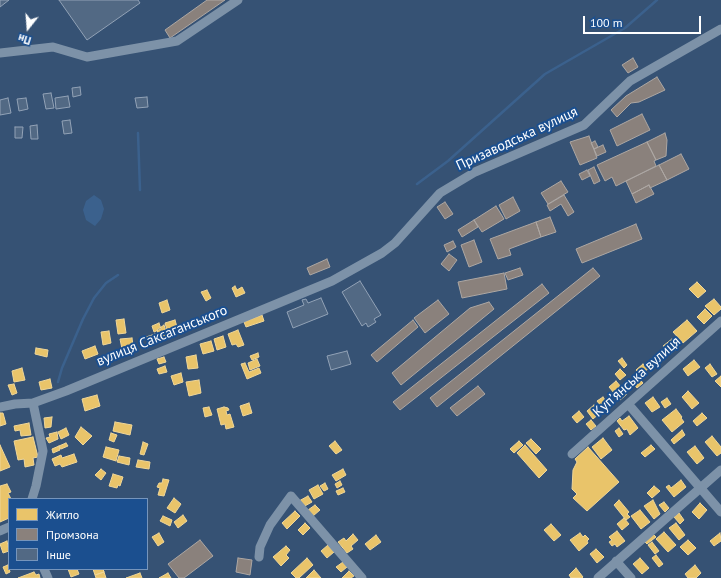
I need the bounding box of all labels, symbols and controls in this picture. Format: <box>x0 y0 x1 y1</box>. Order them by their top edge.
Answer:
north arrow <box>8 8 48 48</box>
scale bar <box>585 8 703 34</box>
text: 100 m <box>590 15 623 30</box>
text: Пн <box>16 31 33 48</box>
street label: Призаводська вулиця <box>454 103 580 175</box>
street label: вулиця Саксаганського <box>94 302 230 370</box>
street label: Купʼянська вулиця <box>590 333 684 421</box>
legend <box>8 498 148 570</box>
text: Житло <box>46 507 79 522</box>
text: Промзона <box>46 527 99 542</box>
text: Інше <box>46 547 71 562</box>

